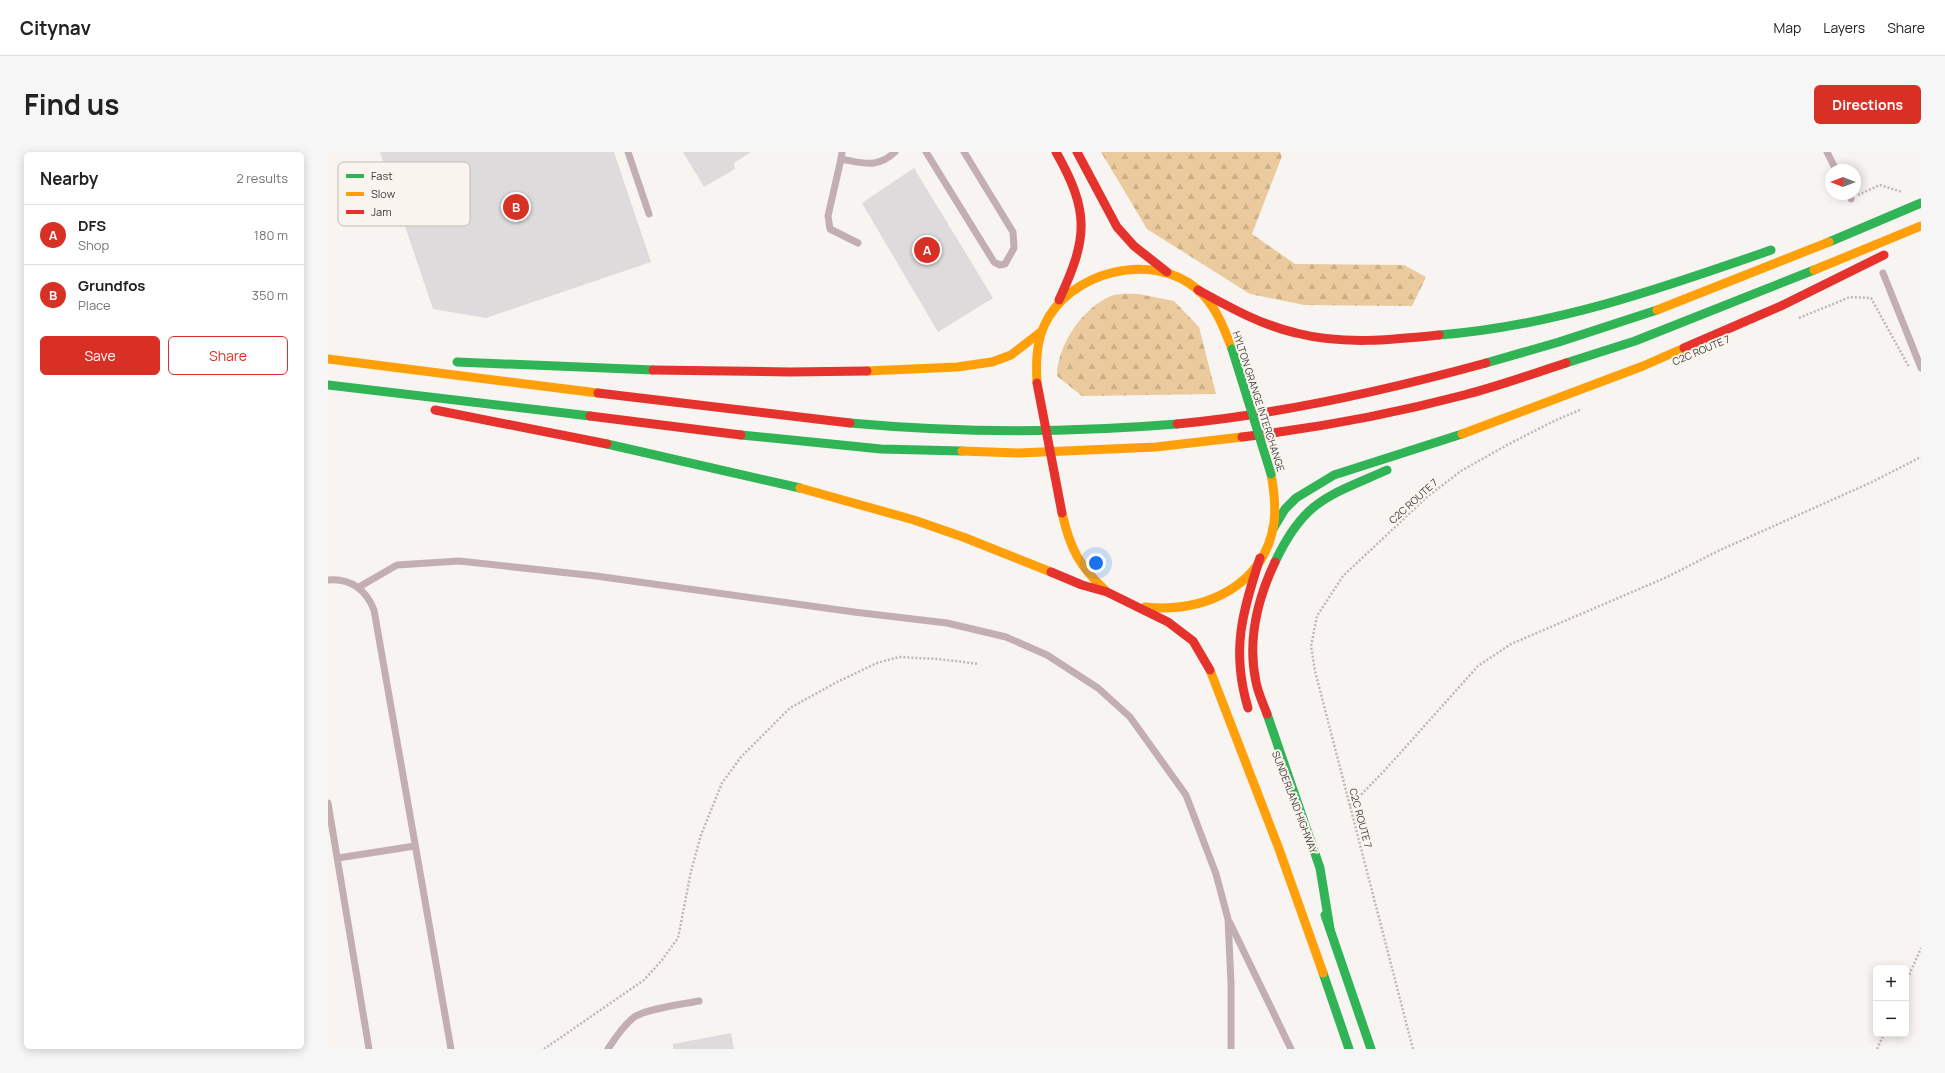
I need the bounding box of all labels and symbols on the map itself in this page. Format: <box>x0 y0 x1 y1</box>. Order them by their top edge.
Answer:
legend <box>338 162 470 226</box>
north arrow <box>1825 164 1861 200</box>
text: Fast <box>371 168 393 183</box>
text: Slow <box>371 186 396 201</box>
pin: B <box>503 192 529 222</box>
text: Jam <box>371 204 392 219</box>
pin: A <box>914 235 940 265</box>
street label: HYLTON GRANGE INTERCHANGE <box>1230 329 1288 473</box>
street label: C2C ROUTE 7 <box>1670 332 1732 368</box>
street label: C2C ROUTE 7 <box>1386 475 1440 527</box>
your location <box>1086 553 1106 573</box>
street label: SUNDERLAND HIGHWAY <box>1269 749 1321 856</box>
street label: C2C ROUTE 7 <box>1346 787 1376 849</box>

